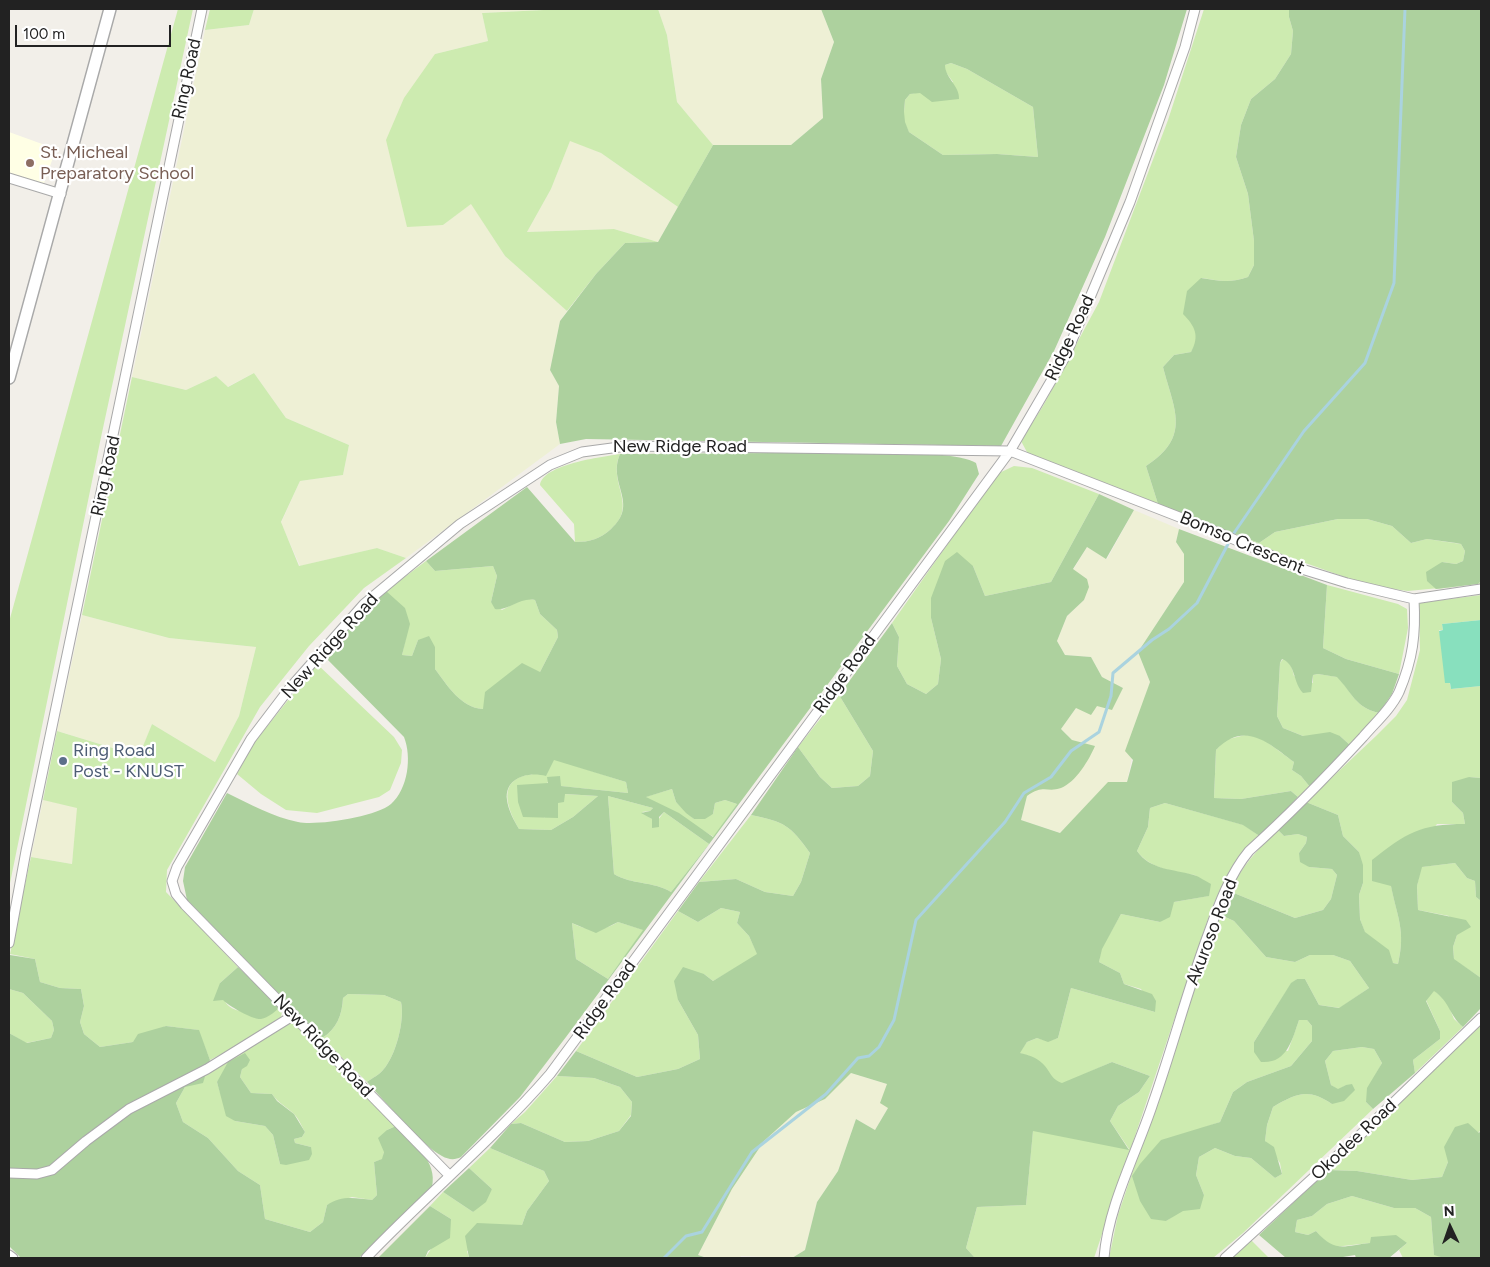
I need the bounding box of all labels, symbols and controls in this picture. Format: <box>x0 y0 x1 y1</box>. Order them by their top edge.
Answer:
scale bar <box>18 15 174 47</box>
text: 100 m <box>23 25 65 43</box>
street label: Ring Road <box>168 37 206 121</box>
place label: St. Micheal Preparatory School <box>40 142 194 184</box>
marker: St. Micheal Preparatory School <box>24 157 36 169</box>
street label: Ridge Road <box>1041 292 1099 384</box>
street label: Ring Road <box>87 434 125 518</box>
street label: New Ridge Road <box>613 436 747 458</box>
street label: Bomso Crescent <box>1176 507 1308 579</box>
street label: New Ridge Road <box>277 589 383 703</box>
street label: Ridge Road <box>809 630 881 718</box>
place label: Ring Road Post - KNUST <box>73 740 184 782</box>
marker: Ring Road Post - KNUST <box>57 755 69 767</box>
street label: Akuroso Road <box>1182 876 1242 988</box>
street label: Ridge Road <box>569 956 641 1044</box>
street label: New Ridge Road <box>269 990 377 1102</box>
street label: Okodee Road <box>1307 1095 1401 1185</box>
north arrow <box>1425 1202 1475 1252</box>
text: N <box>1443 1203 1455 1220</box>

